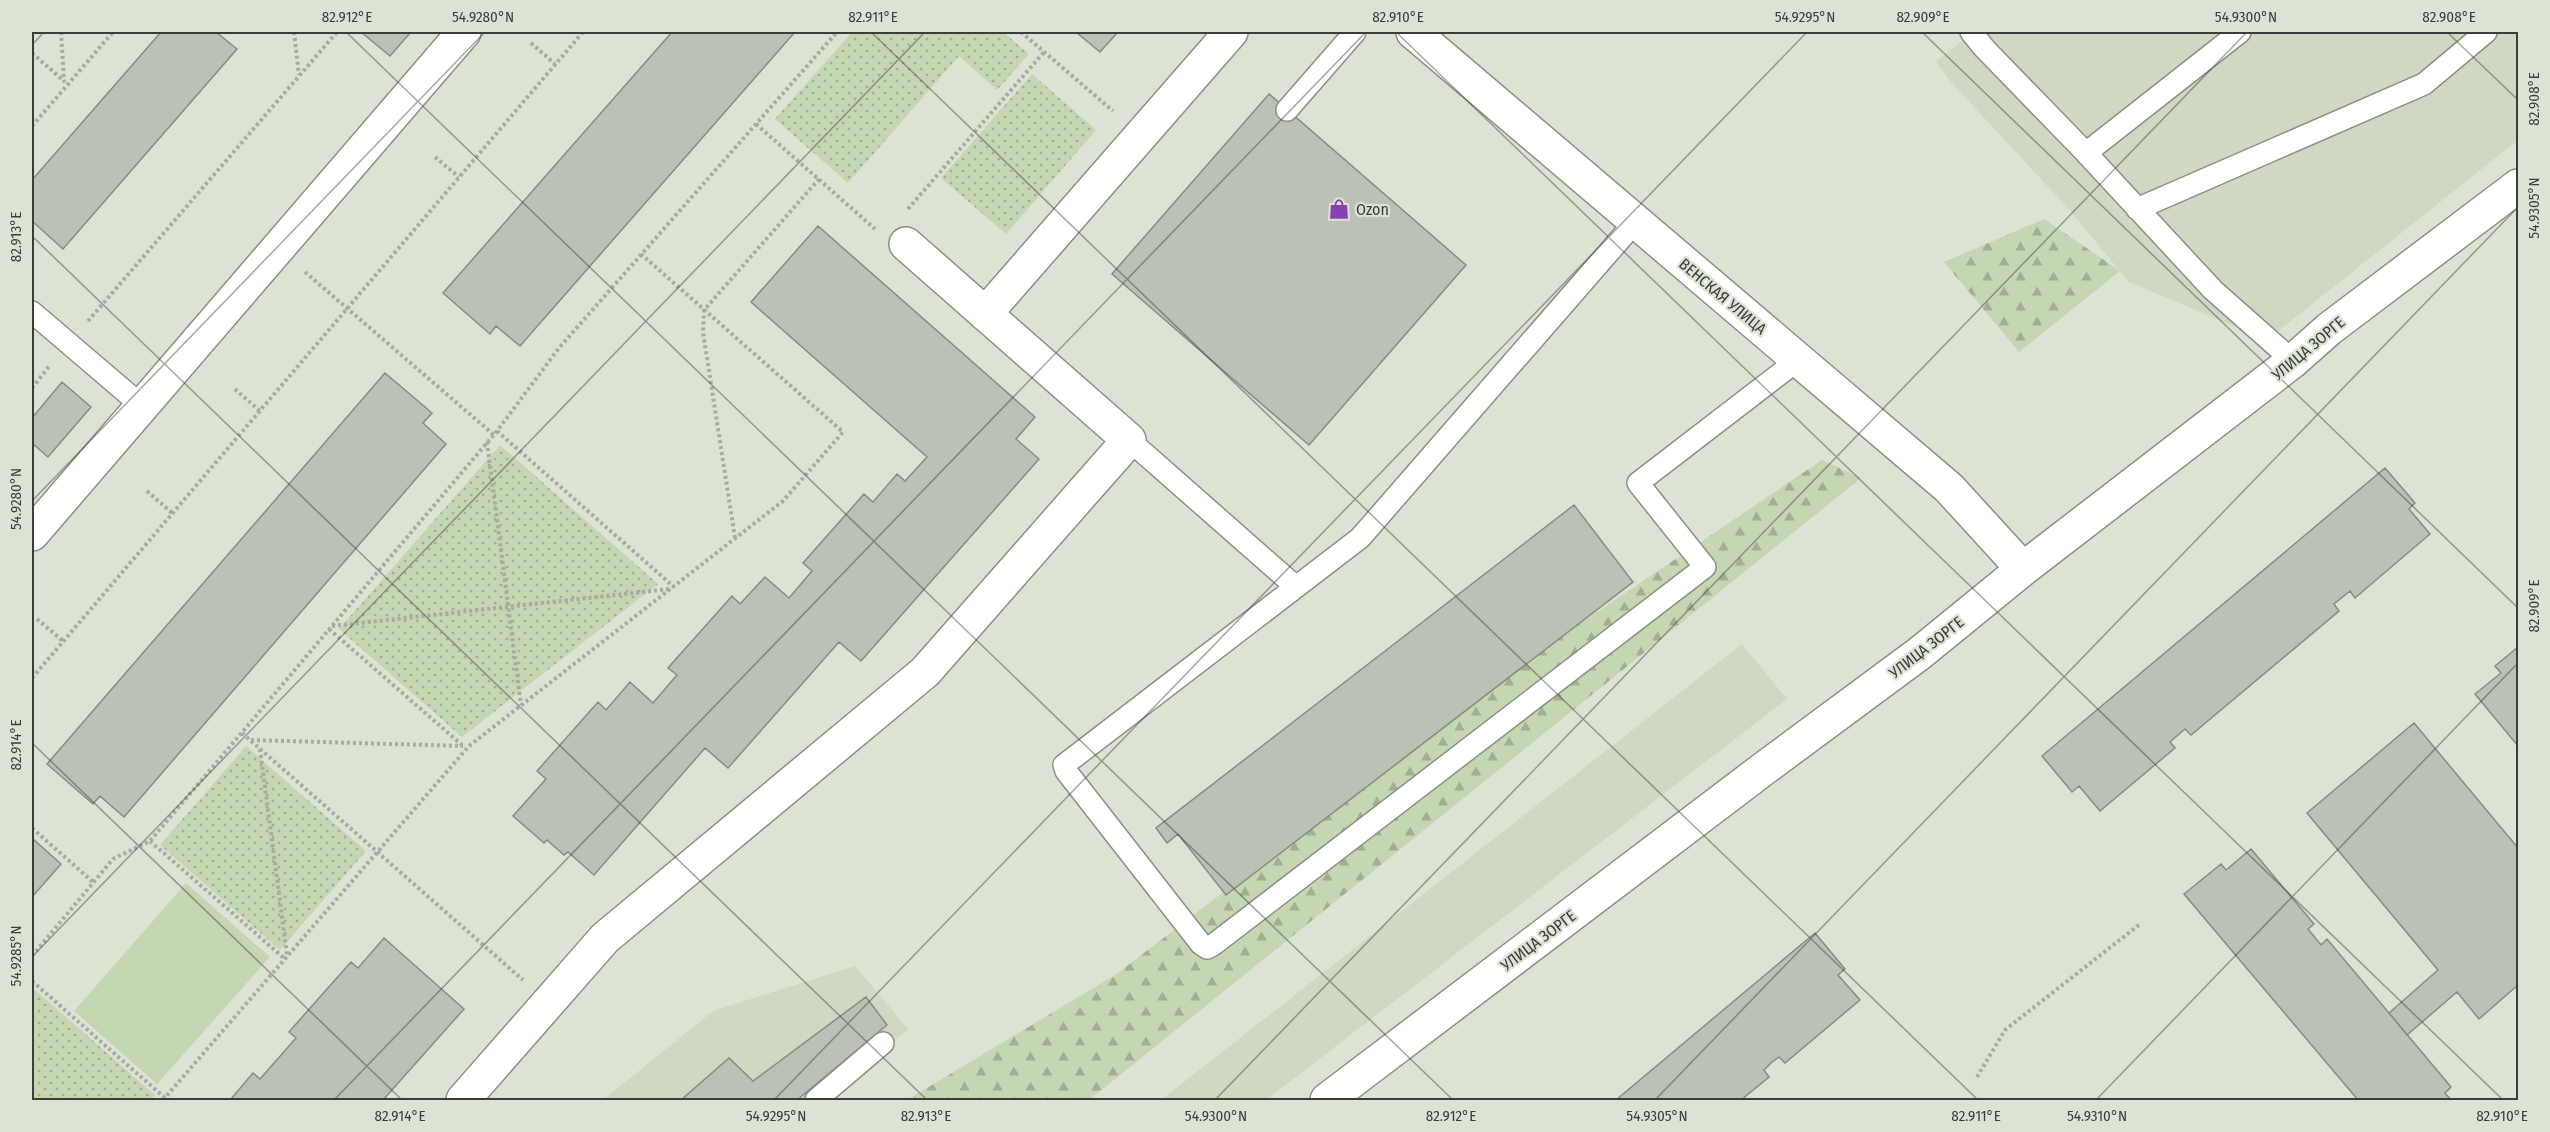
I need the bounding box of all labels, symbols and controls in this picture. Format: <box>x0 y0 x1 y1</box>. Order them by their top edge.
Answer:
text: 82.912°E <box>322 8 372 26</box>
text: 54.9280°N <box>452 8 514 26</box>
text: 82.911°E <box>848 8 898 26</box>
text: 82.910°E <box>1372 8 1424 26</box>
text: 54.9295°N <box>1775 8 1835 26</box>
text: 82.909°E <box>1896 8 1950 26</box>
text: 54.9300°N <box>2215 8 2277 26</box>
text: 82.908°E <box>2422 8 2476 26</box>
text: 82.908°E <box>2525 72 2543 126</box>
text: 54.9305°N <box>2525 177 2543 239</box>
shop icon: Ozon <box>1327 197 1351 221</box>
place label: Ozon <box>1356 200 1389 219</box>
text: 82.913°E <box>7 212 25 262</box>
street label: ВЕНСКАЯ УЛИЦА <box>1675 254 1771 339</box>
street label: УЛИЦА ЗОРГЕ <box>2267 312 2349 385</box>
text: 54.9280°N <box>7 468 25 530</box>
text: 82.909°E <box>2525 579 2543 633</box>
street label: УЛИЦА ЗОРГЕ <box>1884 612 1967 683</box>
text: 82.914°E <box>7 719 25 771</box>
street label: УЛИЦА ЗОРГЕ <box>1496 906 1580 975</box>
text: 54.9285°N <box>7 926 25 986</box>
text: 82.914°E <box>374 1107 426 1125</box>
text: 54.9295°N <box>746 1107 806 1125</box>
text: 82.913°E <box>901 1107 951 1125</box>
text: 54.9300°N <box>1185 1107 1247 1125</box>
text: 82.912°E <box>1426 1107 1476 1125</box>
text: 54.9305°N <box>1626 1107 1688 1125</box>
text: 82.911°E <box>1951 1107 2001 1125</box>
text: 54.9310°N <box>2067 1107 2127 1125</box>
text: 82.910°E <box>2476 1107 2528 1125</box>

